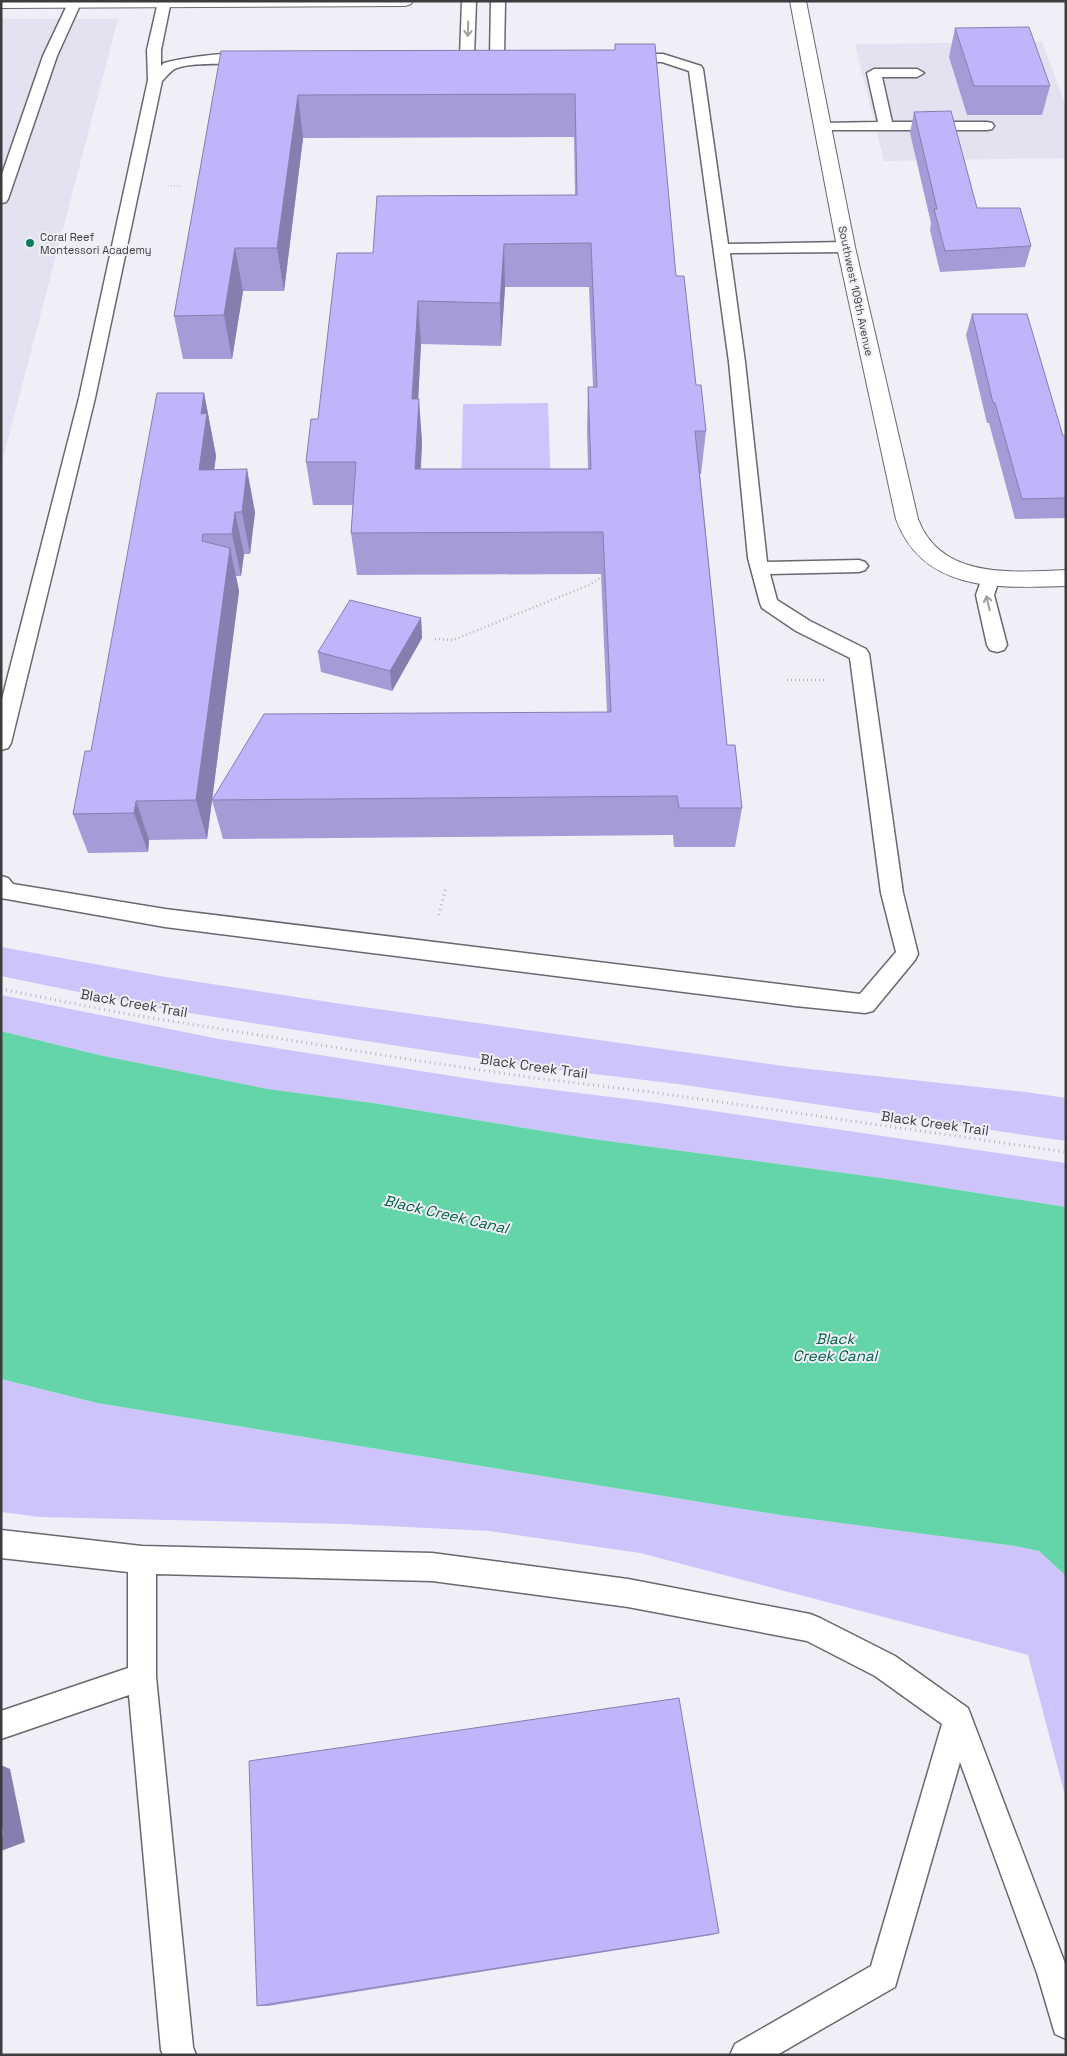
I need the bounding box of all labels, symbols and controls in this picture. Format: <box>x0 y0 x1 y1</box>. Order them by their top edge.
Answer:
one-way arrow <box>463 20 473 37</box>
street label: Southwest 109th Avenue <box>835 225 877 357</box>
place label: Coral Reef Montessori Academy <box>40 230 152 257</box>
marker: Coral Reef Montessori Academy <box>24 237 36 249</box>
one-way arrow <box>983 596 992 612</box>
street label: Black Creek Trail <box>79 985 189 1021</box>
street label: Black Creek Trail <box>479 1050 589 1082</box>
street label: Black Creek Trail <box>880 1107 990 1139</box>
water label: Black Creek Canal <box>382 1190 512 1238</box>
water label: Black Creek Canal <box>793 1329 880 1365</box>

